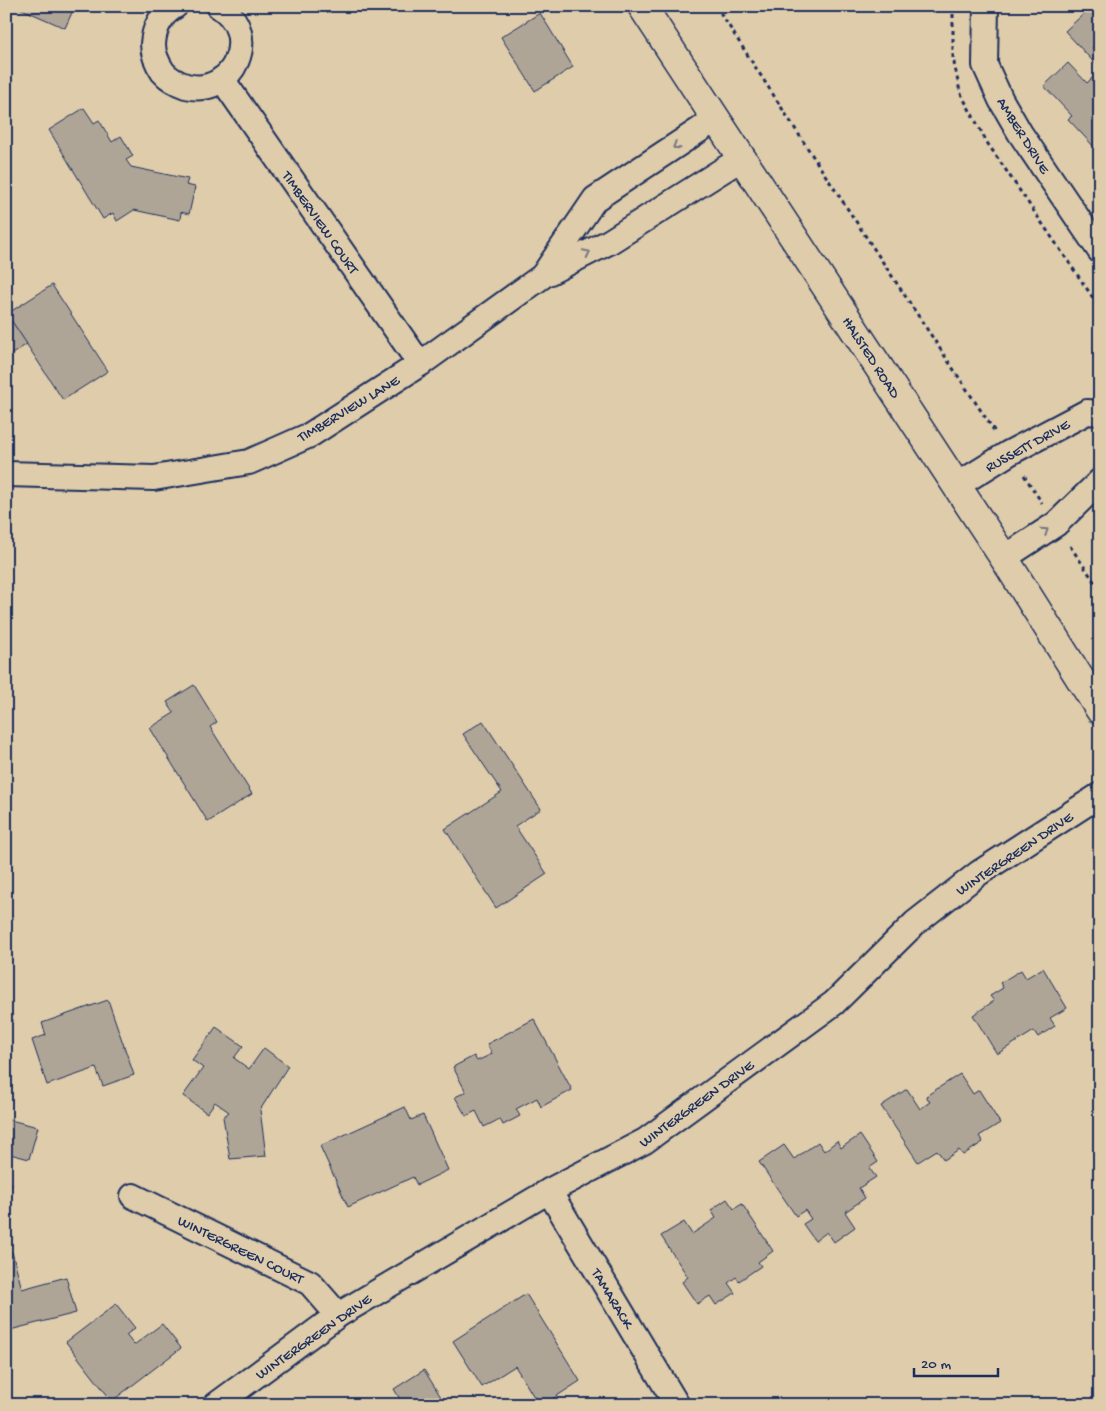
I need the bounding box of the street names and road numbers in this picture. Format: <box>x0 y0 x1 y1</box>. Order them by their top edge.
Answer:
street label: AMBER DRIVE <box>992 95 1053 178</box>
street label: TIMBERVIEW COURT <box>277 167 362 279</box>
street label: HALSTED ROAD <box>837 314 904 403</box>
street label: TIMBERVIEW LANE <box>294 372 404 448</box>
street label: RUSSETT DRIVE <box>983 416 1074 477</box>
street label: WINTERGREEN DRIVE <box>953 808 1078 901</box>
street label: WINTERGREEN DRIVE <box>636 1057 759 1152</box>
street label: WINTERGREEN COURT <box>174 1212 307 1290</box>
street label: TAMARACK <box>586 1265 637 1334</box>
street label: WINTERGREEN DRIVE <box>253 1290 376 1384</box>

